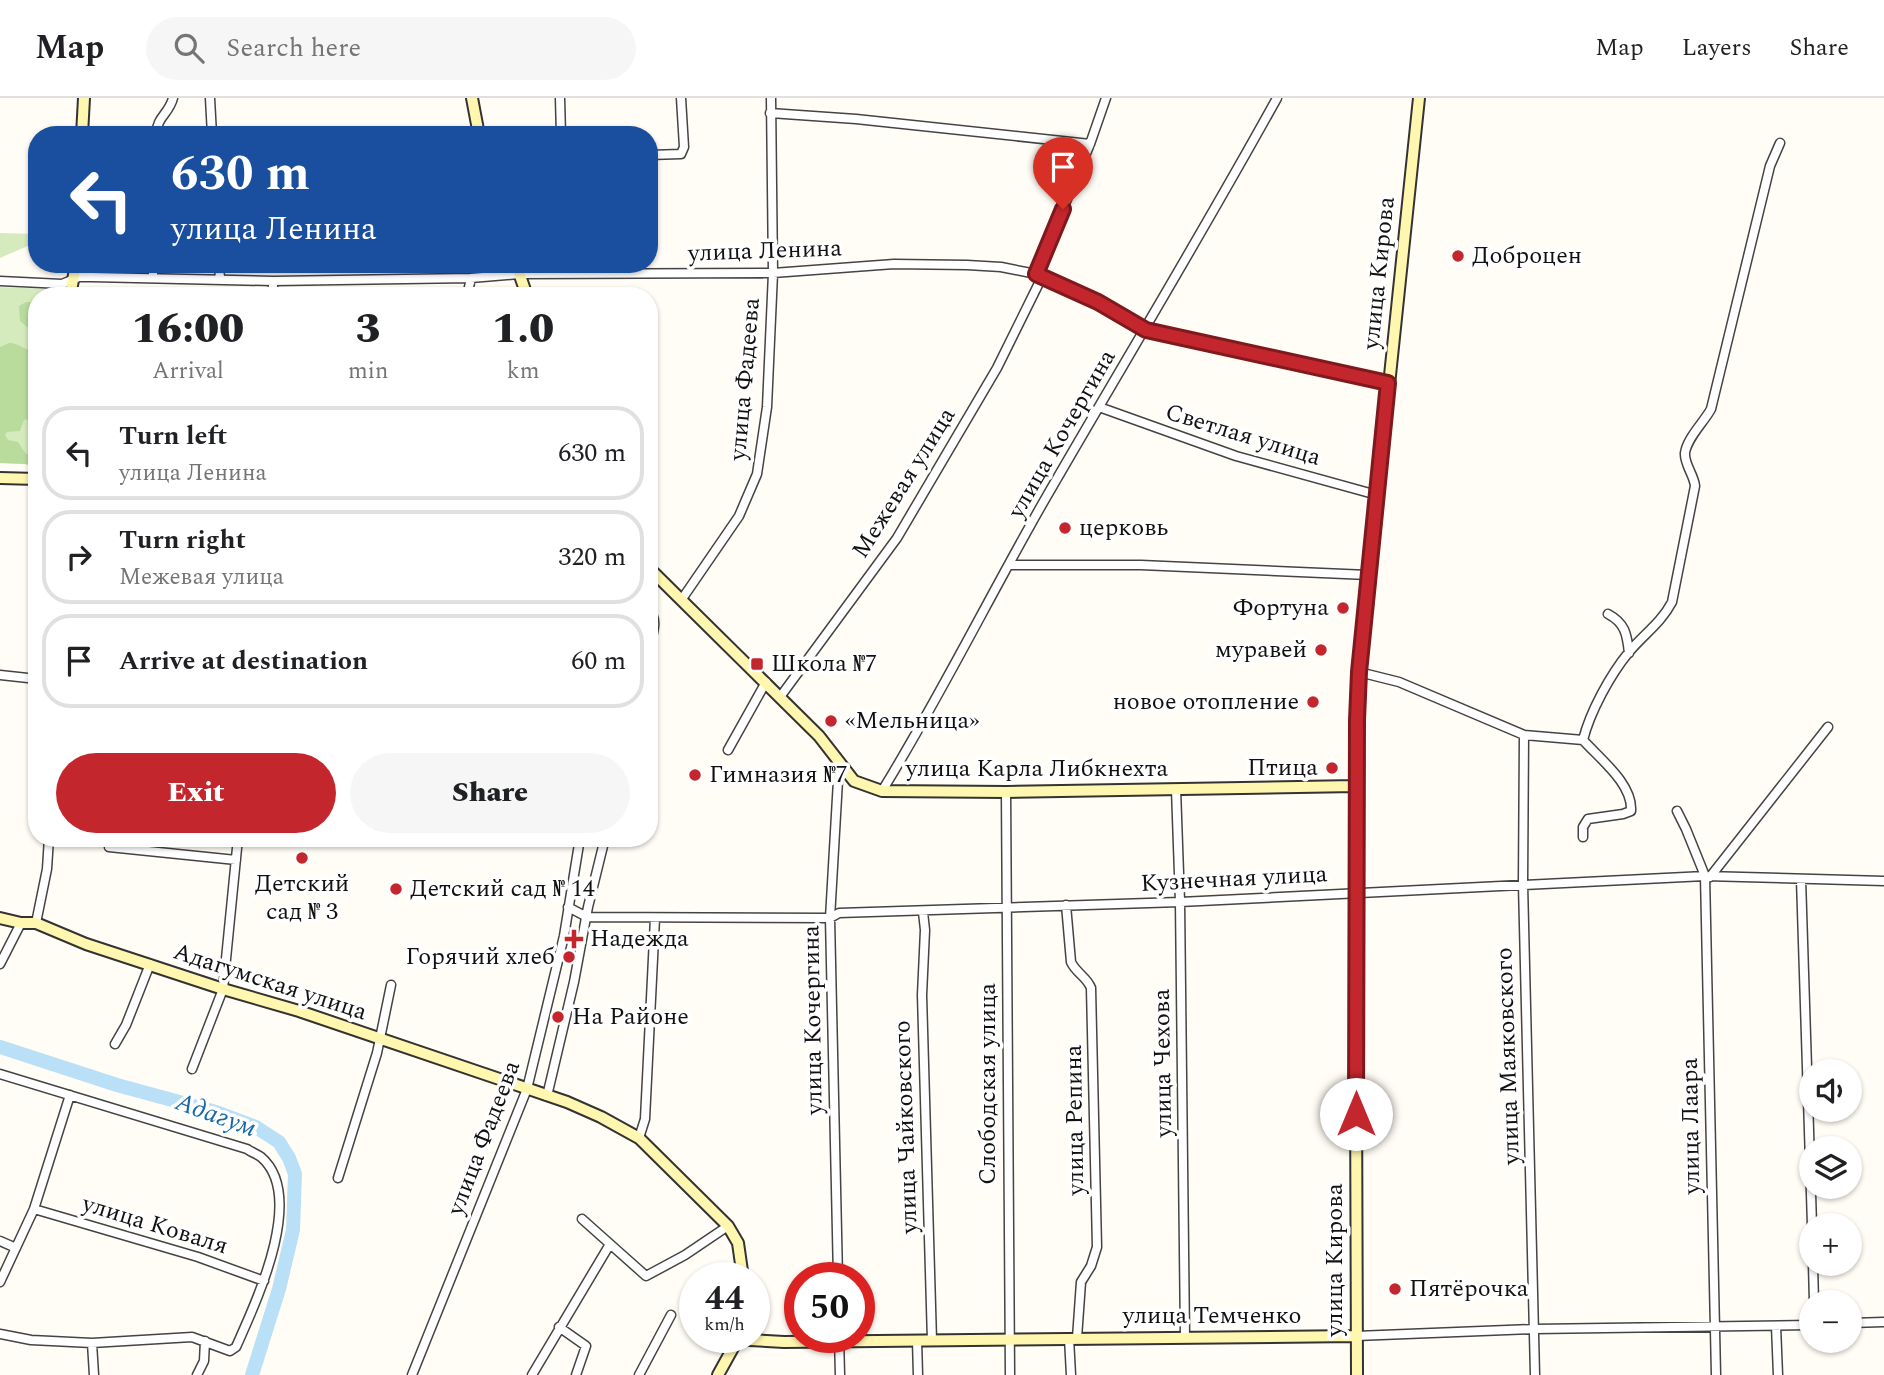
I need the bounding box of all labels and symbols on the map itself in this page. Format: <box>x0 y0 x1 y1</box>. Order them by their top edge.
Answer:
pin <box>1033 137 1093 209</box>
street label: улица Кирова <box>1353 195 1405 352</box>
street label: улица Ленина <box>686 230 843 272</box>
place label: Доброцен <box>1472 238 1582 274</box>
marker: Доброцен <box>1450 248 1466 264</box>
street label: улица Фадеева <box>720 296 770 463</box>
street label: улица Кочергина <box>998 343 1125 526</box>
street label: Светлая улица <box>1161 394 1325 476</box>
street label: Межевая улица <box>843 400 965 566</box>
place label: церковь <box>1079 510 1168 546</box>
marker: церковь <box>1057 520 1073 536</box>
place label: Фортуна <box>1233 590 1329 626</box>
marker: Фортуна <box>1335 600 1351 616</box>
place label: муравей <box>1215 632 1307 668</box>
marker: муравей <box>1313 642 1329 658</box>
place label: Школа №7 <box>771 646 877 682</box>
marker: Школа №7 <box>749 656 765 672</box>
place label: новое отопление <box>1113 684 1299 720</box>
marker: новое отопление <box>1305 694 1321 710</box>
place label: «Мельница» <box>845 703 980 739</box>
marker: «Мельница» <box>823 713 839 729</box>
place label: Птица <box>1247 750 1318 786</box>
street label: улица Карла Либкнехта <box>905 751 1169 787</box>
place label: Гимназия №7 <box>709 757 848 793</box>
marker: Птица <box>1324 760 1340 776</box>
marker: Гимназия №7 <box>687 767 703 783</box>
marker: Детский сад № 3 <box>294 850 310 866</box>
street label: Кузнечная улица <box>1140 856 1329 902</box>
place label: Детский сад № 3 <box>255 866 349 930</box>
place label: Детский сад № 14 <box>410 871 595 907</box>
marker: Детский сад № 14 <box>388 881 404 897</box>
place label: Надежда <box>590 921 689 957</box>
street label: улица Кочергина <box>793 924 833 1116</box>
marker: Надежда <box>564 929 584 949</box>
street label: Адагумская улица <box>168 934 372 1030</box>
place label: Горячий хлеб <box>405 939 555 975</box>
street label: улица Маяковского <box>1486 947 1530 1166</box>
marker: Горячий хлеб <box>561 949 577 965</box>
street label: Слободская улица <box>970 983 1006 1185</box>
street label: улица Чехова <box>1144 988 1182 1139</box>
place label: На Районе <box>572 999 689 1035</box>
marker: На Районе <box>550 1009 566 1025</box>
street label: улица Чайковского <box>884 1020 928 1235</box>
street label: улица Репина <box>1056 1044 1094 1197</box>
street label: улица Фадеева <box>438 1055 530 1222</box>
street label: улица Лаара <box>1672 1057 1710 1196</box>
position arrow <box>1319 1077 1393 1151</box>
water label: Адагум <box>169 1082 263 1148</box>
street label: улица Кирова <box>1317 1183 1353 1338</box>
street label: улица Коваля <box>77 1185 232 1264</box>
speed limit sign: 50 <box>784 1262 875 1353</box>
place label: Пятёрочка <box>1409 1271 1529 1307</box>
marker: Пятёрочка <box>1387 1281 1403 1297</box>
street label: улица Темченко <box>1122 1298 1301 1334</box>

